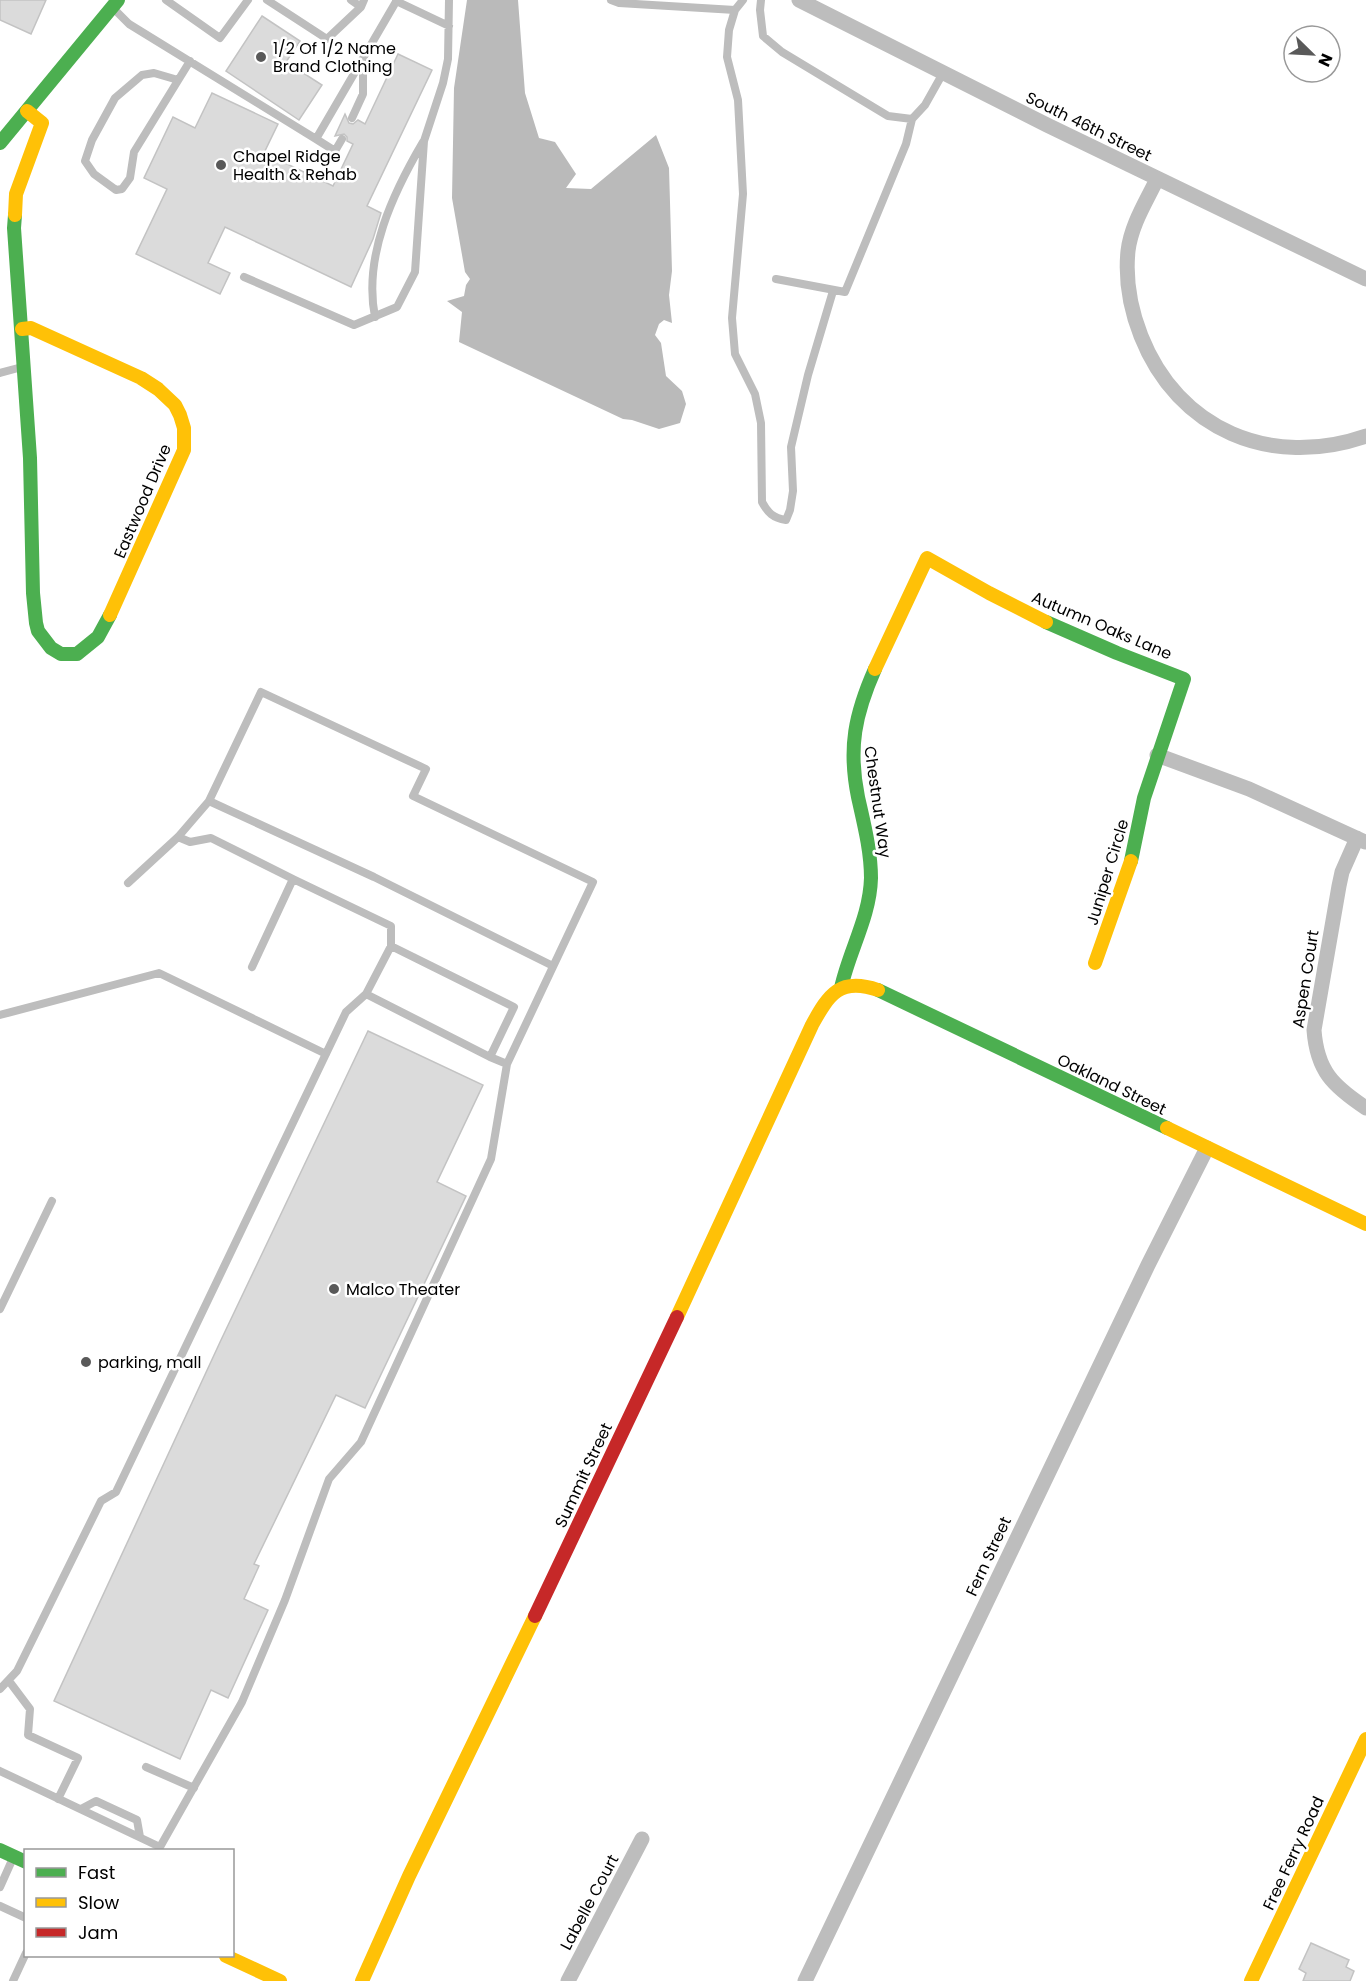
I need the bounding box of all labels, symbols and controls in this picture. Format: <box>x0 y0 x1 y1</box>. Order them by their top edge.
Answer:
north arrow <box>1282 24 1342 84</box>
place label: 1/2 Of 1/2 Name Brand Clothing <box>273 37 396 78</box>
marker: 1/2 Of 1/2 Name Brand Clothing <box>254 50 268 64</box>
text: N <box>1312 50 1338 70</box>
street label: South 46th Street <box>1022 86 1156 167</box>
place label: Chapel Ridge Health & Rehab <box>233 145 357 186</box>
marker: Chapel Ridge Health & Rehab <box>214 158 228 172</box>
street label: Eastwood Drive <box>108 440 177 562</box>
street label: Autumn Oaks Lane <box>1028 586 1176 665</box>
street label: Chestnut Way <box>858 745 897 859</box>
street label: Juniper Circle <box>1080 816 1135 928</box>
street label: Aspen Court <box>1286 928 1325 1030</box>
street label: Oakland Street <box>1053 1048 1170 1121</box>
place label: Malco Theater <box>346 1278 460 1301</box>
marker: Malco Theater <box>327 1282 341 1296</box>
place label: parking, mall <box>98 1351 201 1374</box>
marker: parking, mall <box>79 1355 93 1369</box>
street label: Summit Street <box>549 1419 618 1531</box>
street label: Fern Street <box>960 1513 1017 1600</box>
street label: Free Ferry Road <box>1257 1793 1330 1914</box>
legend <box>24 1849 234 1957</box>
street label: Labelle Court <box>555 1850 624 1954</box>
text: Fast <box>78 1860 115 1885</box>
text: Slow <box>78 1890 120 1915</box>
text: Jam <box>78 1920 118 1945</box>

